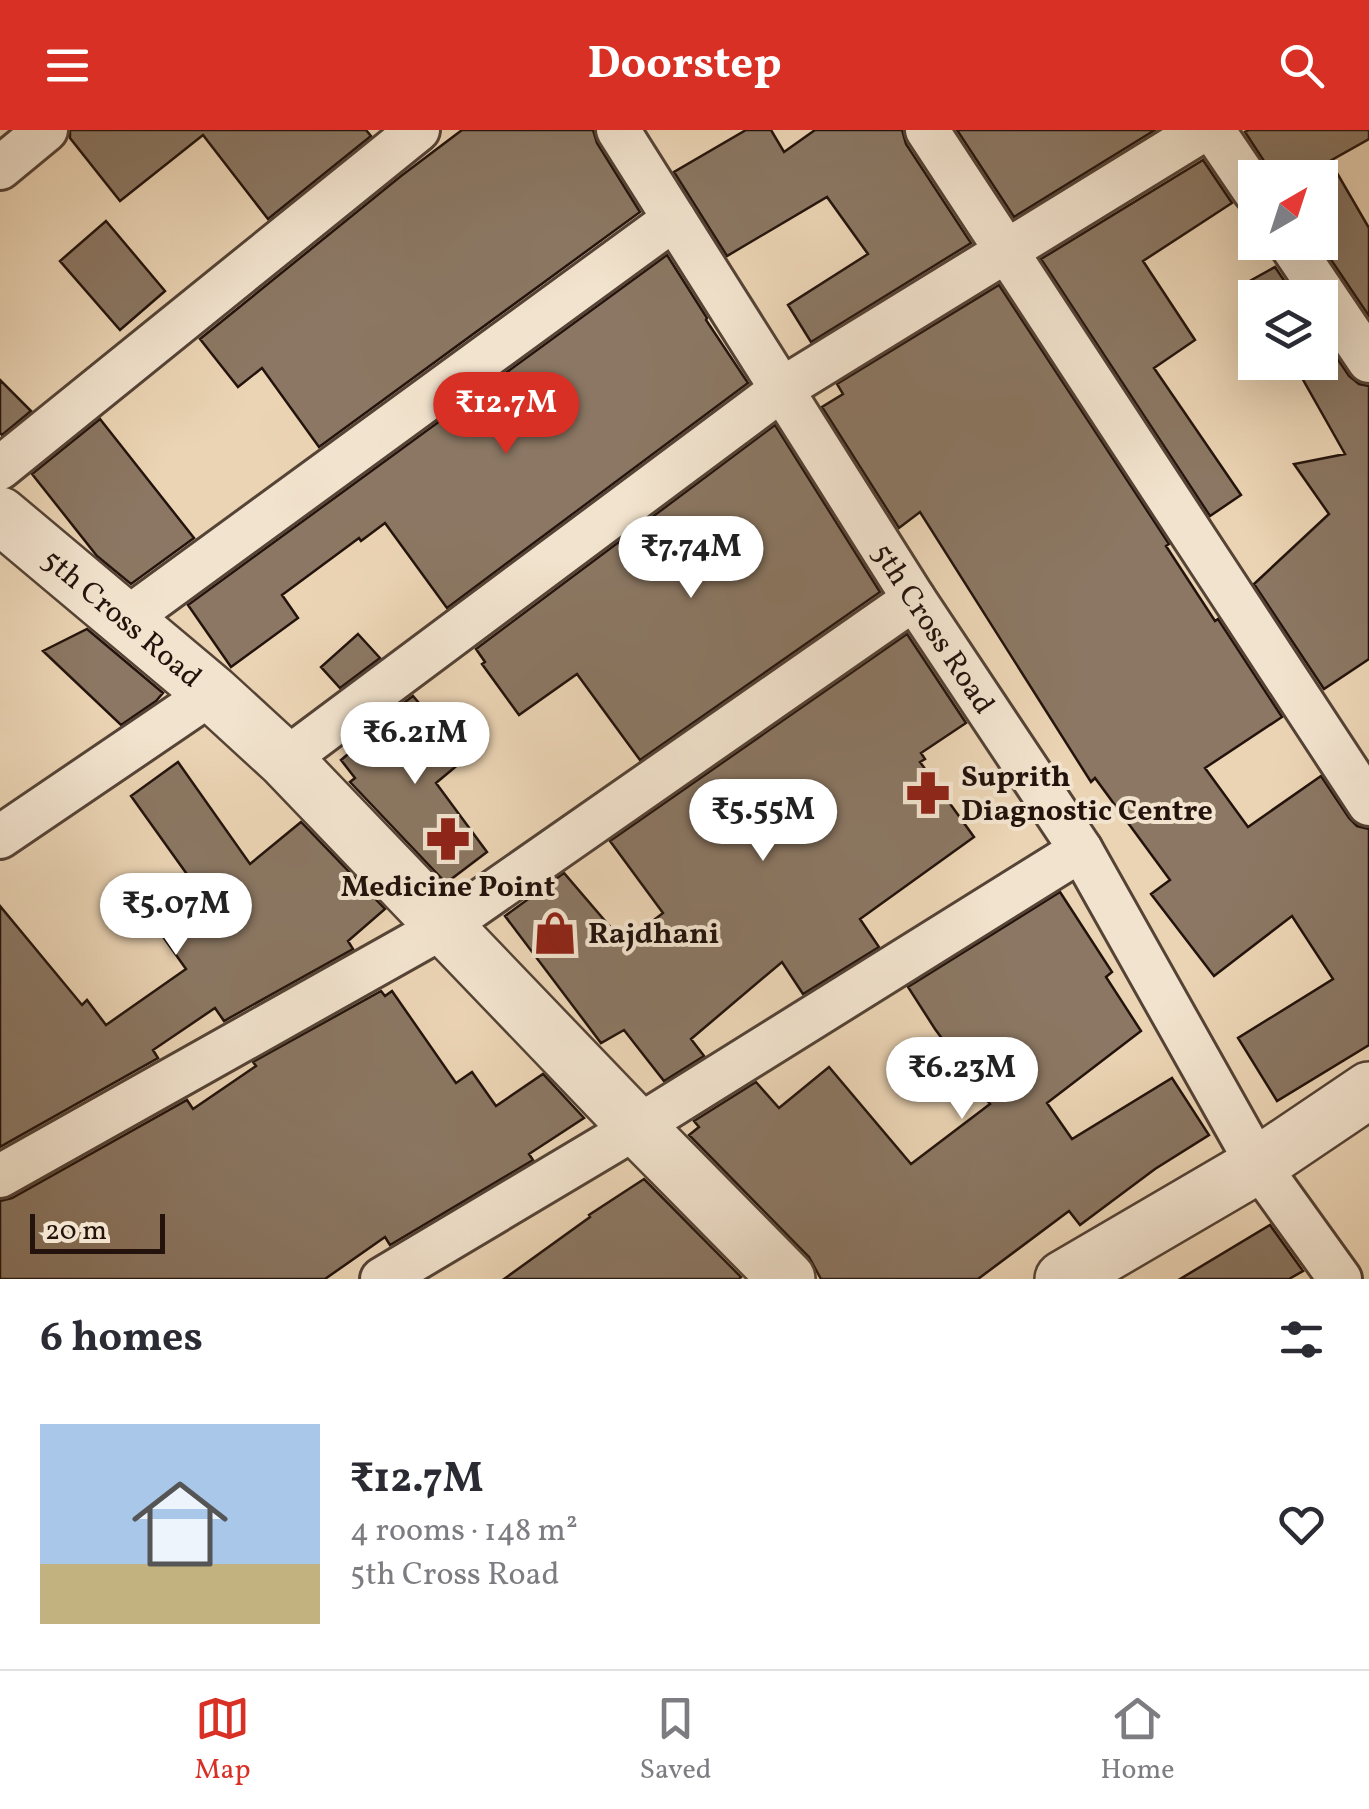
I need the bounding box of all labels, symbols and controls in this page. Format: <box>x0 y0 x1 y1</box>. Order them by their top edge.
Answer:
text: Doorstep <box>587 34 782 97</box>
icon: menu <box>40 38 95 93</box>
icon: search <box>1274 38 1329 93</box>
north arrow <box>1238 160 1338 260</box>
map controls <box>1238 160 1338 380</box>
button: layers <box>1238 280 1338 380</box>
pin: ₹12.7M <box>425 372 587 457</box>
text: ₹12.7M <box>455 382 557 426</box>
pin: ₹7.74M <box>610 516 772 601</box>
text: ₹7.74M <box>640 526 742 570</box>
street label: 5th Cross Road <box>861 536 1004 723</box>
street label: 5th Cross Road <box>33 540 210 699</box>
pin: ₹6.21M <box>334 702 496 787</box>
text: ₹6.21M <box>363 712 467 756</box>
place label: Suprith Diagnostic Centre <box>961 757 1213 833</box>
pharmacy icon: Suprith Diagnostic Centre <box>904 769 952 817</box>
pin: ₹5.55M <box>682 779 844 864</box>
text: ₹5.55M <box>711 789 815 833</box>
pharmacy icon: Medicine Point <box>424 815 472 863</box>
place label: Medicine Point <box>341 867 555 909</box>
pin: ₹5.07M <box>95 873 257 958</box>
text: ₹5.07M <box>122 883 230 927</box>
shop icon: Rajdhani <box>531 909 579 957</box>
place label: Rajdhani <box>588 914 719 956</box>
pin: ₹6.23M <box>881 1037 1043 1122</box>
text: ₹6.23M <box>908 1047 1016 1091</box>
scale bar <box>30 1209 165 1254</box>
text: 20 m <box>45 1212 107 1251</box>
text: 6 homes <box>40 1310 203 1369</box>
icon: filters <box>1274 1312 1329 1367</box>
text: ₹12.7M <box>350 1451 483 1510</box>
icon: home <box>120 1464 240 1584</box>
icon: heart <box>1274 1497 1329 1552</box>
text: 4 rooms · 148 m² <box>350 1510 578 1554</box>
text: 5th Cross Road <box>350 1554 559 1598</box>
tab: Map <box>194 1691 251 1790</box>
tab: Saved <box>639 1691 712 1790</box>
tab: Home <box>1100 1691 1175 1790</box>

